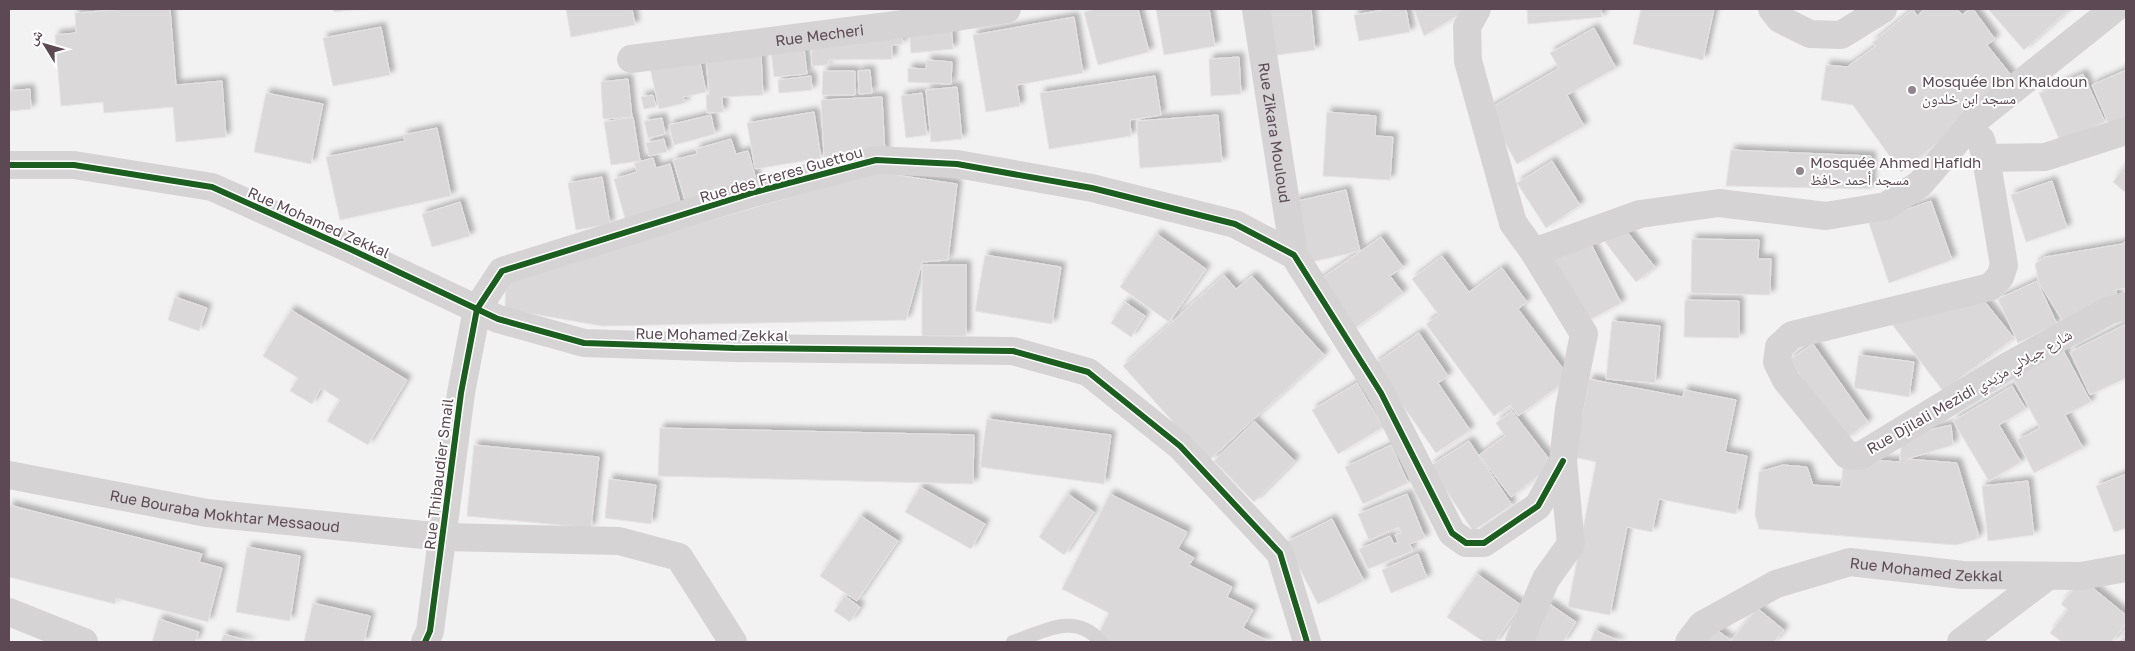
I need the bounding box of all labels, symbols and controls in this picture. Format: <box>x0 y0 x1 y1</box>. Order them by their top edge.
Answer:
north arrow <box>20 20 70 70</box>
street label: Rue Mecheri <box>774 20 865 49</box>
text: ش <box>23 26 46 49</box>
street label: Rue Zikara Mouloud <box>1255 61 1295 204</box>
place label: Mosquée Ibn Khaldoun مسجد ابن خلدون <box>1922 72 2087 109</box>
marker: Mosquée Ibn Khaldoun مسجد ابن خلدون <box>1906 84 1918 96</box>
street label: Rue des Freres Guettou <box>697 142 865 206</box>
place label: Mosquée Ahmed Hafidh مسجد أحمد حافظ <box>1810 153 1981 188</box>
marker: Mosquée Ahmed Hafidh مسجد أحمد حافظ <box>1794 165 1806 177</box>
street label: Rue Mohamed Zekkal <box>245 183 393 262</box>
street label: Rue Mohamed Zekkal <box>635 324 789 344</box>
street label: Rue Djilali Mezidi شارع جيلالي مزيدي <box>1863 325 2077 461</box>
street label: Rue Thibaudier Smail <box>420 397 456 551</box>
street label: Rue Bouraba Mokhtar Messaoud <box>108 486 341 535</box>
street label: Rue Mohamed Zekkal <box>1849 553 2003 584</box>

